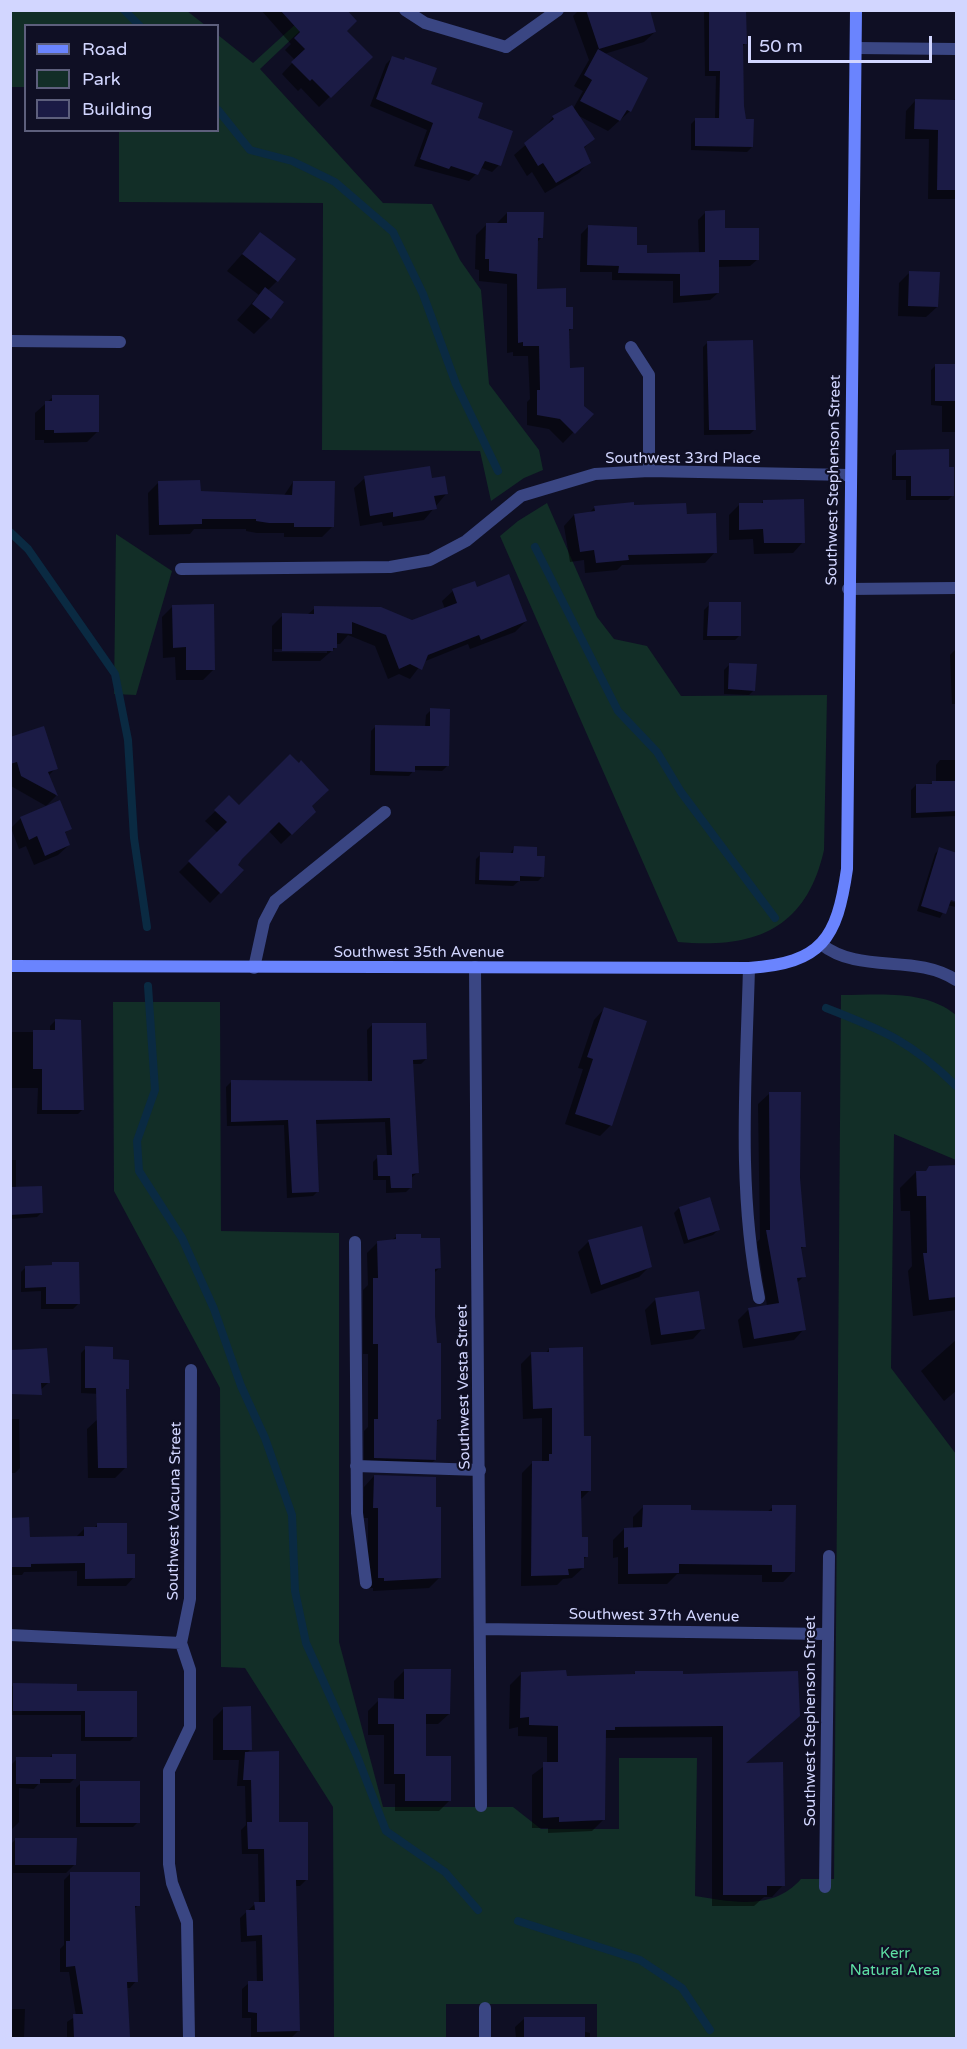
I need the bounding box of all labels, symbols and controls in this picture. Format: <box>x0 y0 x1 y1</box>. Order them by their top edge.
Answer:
legend <box>24 24 219 132</box>
scale bar <box>751 24 936 62</box>
text: 50 m <box>759 35 803 57</box>
text: Road <box>82 38 127 60</box>
text: Park <box>82 68 120 90</box>
text: Building <box>82 98 152 120</box>
street label: Southwest Stephenson Street <box>823 374 845 586</box>
street label: Southwest 33rd Place <box>605 450 761 468</box>
street label: Southwest 35th Avenue <box>334 944 504 962</box>
street label: Southwest Vesta Street <box>454 1304 474 1470</box>
street label: Southwest Vacuna Street <box>164 1421 186 1601</box>
street label: Southwest 37th Avenue <box>569 1606 739 1626</box>
street label: Southwest Stephenson Street <box>802 1616 820 1826</box>
park label: Kerr Natural Area <box>850 1945 940 1980</box>

